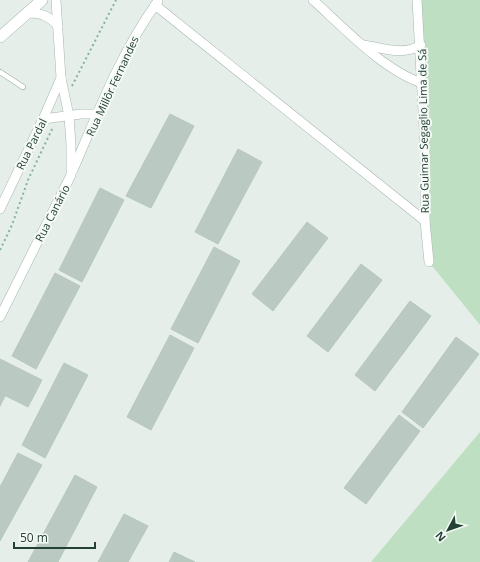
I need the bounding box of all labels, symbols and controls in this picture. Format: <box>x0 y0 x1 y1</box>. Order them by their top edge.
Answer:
street label: Rua Millôr Fernandes <box>82 34 142 138</box>
street label: Rua Guimar Segaglio Lima de Sá <box>414 49 432 213</box>
street label: Rua Pardal <box>12 116 50 172</box>
street label: Rua Canário <box>31 182 73 244</box>
north arrow <box>428 510 468 550</box>
scale bar <box>14 524 95 550</box>
text: 50 m <box>20 529 48 546</box>
text: N <box>431 529 449 545</box>

